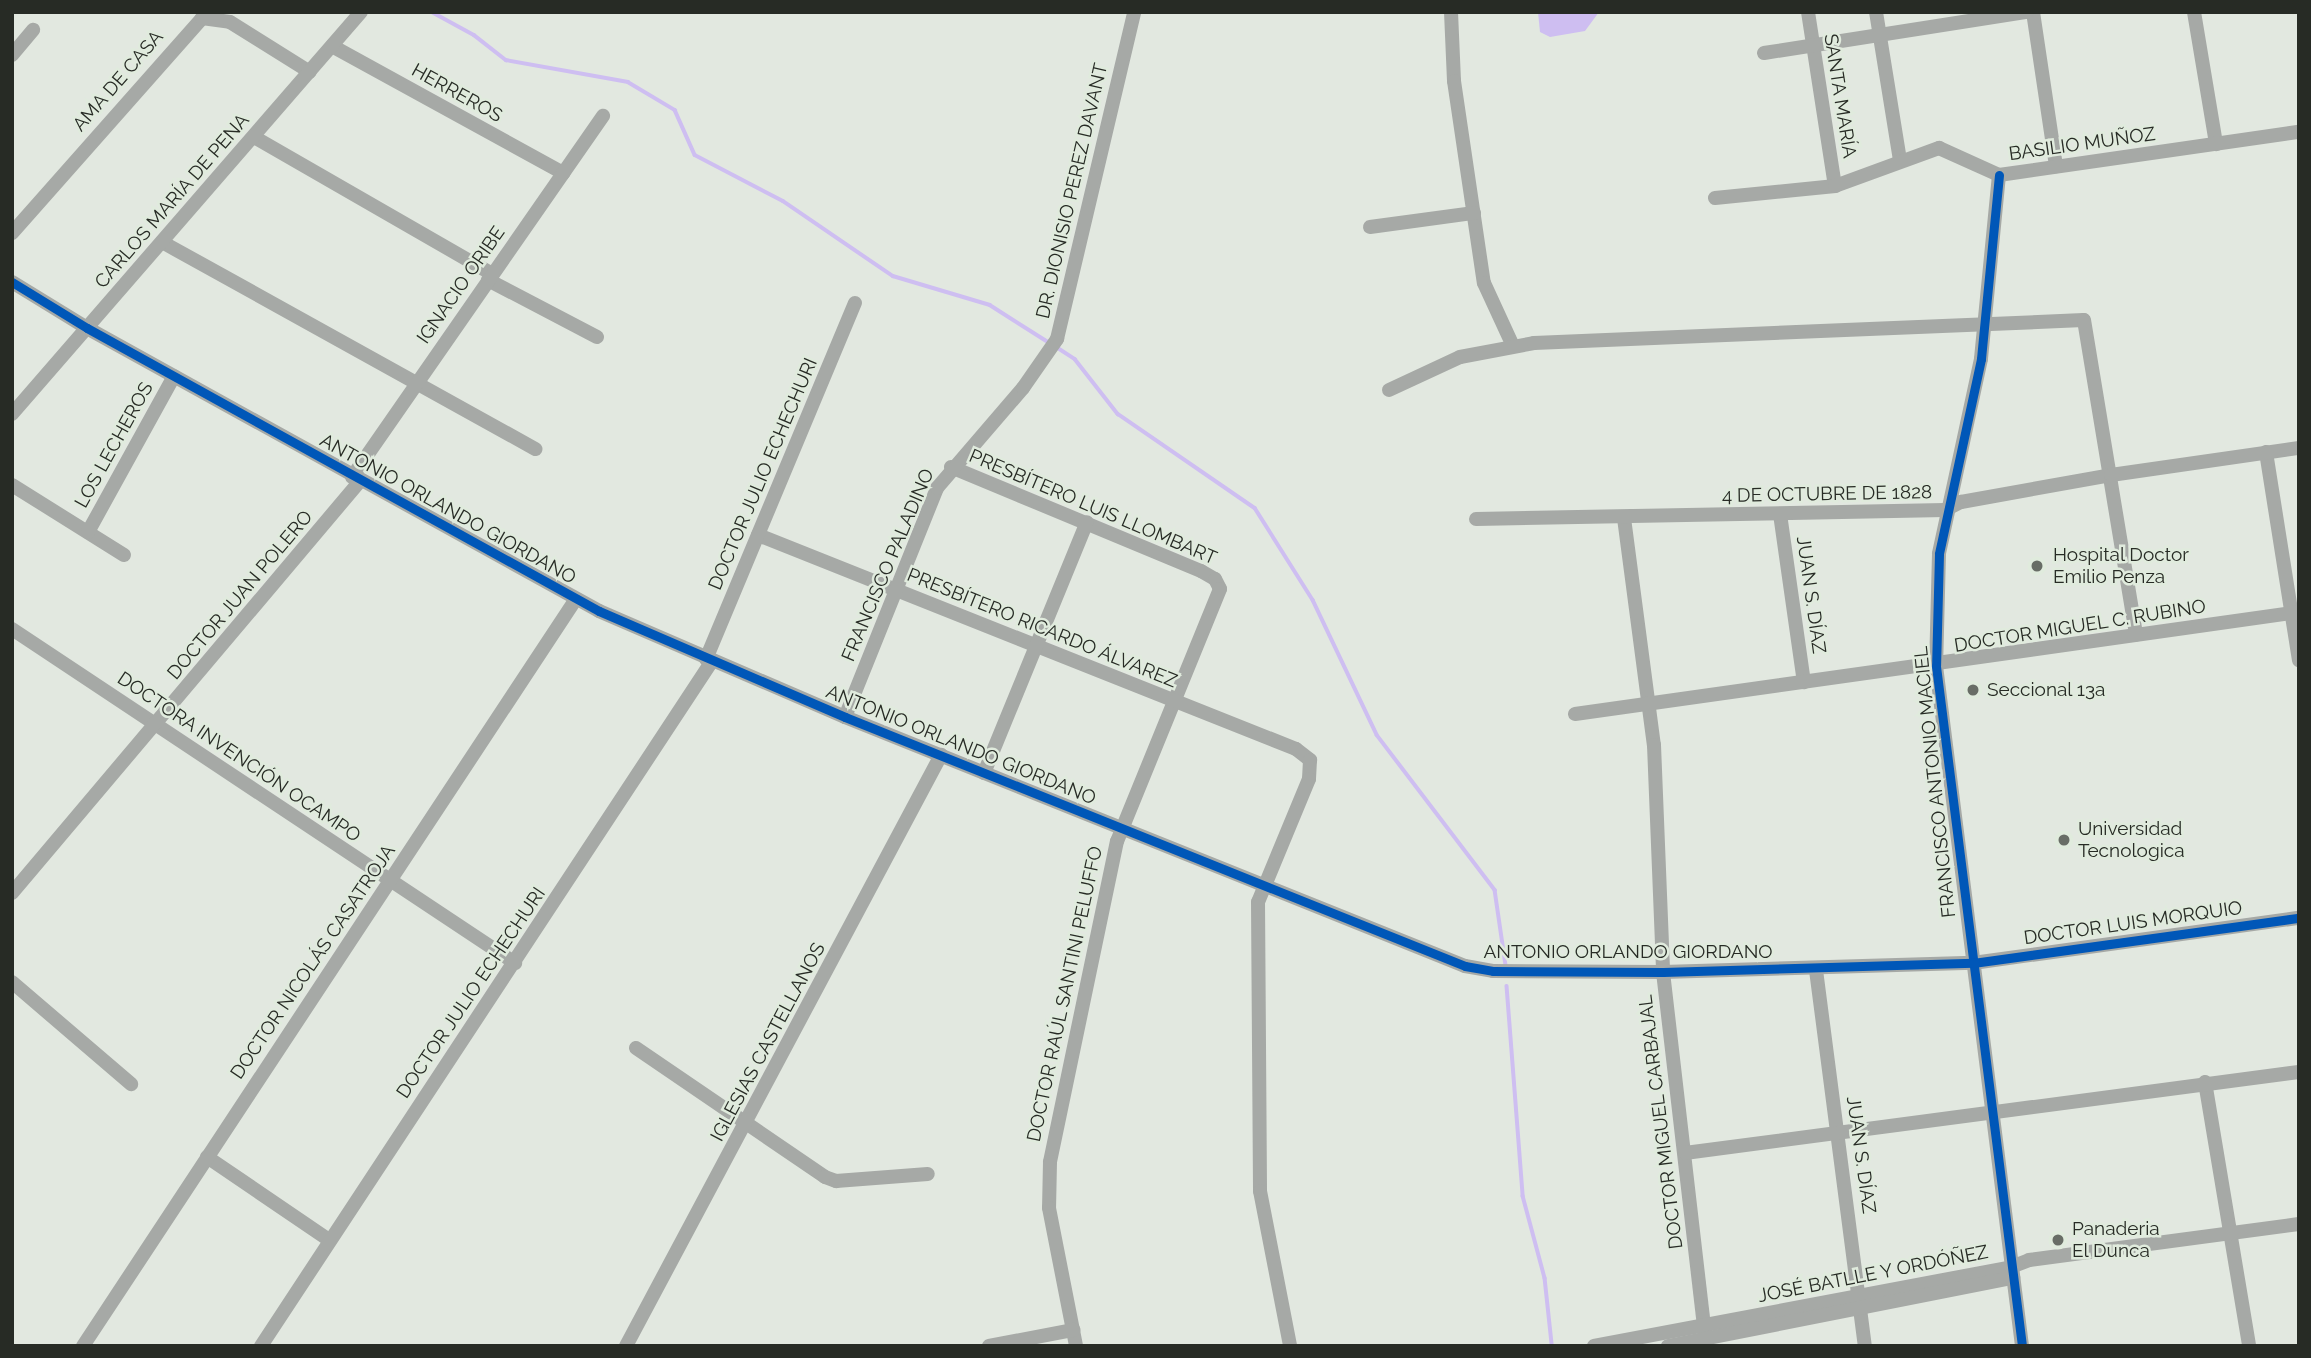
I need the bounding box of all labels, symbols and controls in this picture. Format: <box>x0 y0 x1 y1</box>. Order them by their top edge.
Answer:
street label: AMA DE CASA <box>68 26 168 136</box>
street label: SANTA MARÍA <box>1819 32 1861 160</box>
street label: HERREROS <box>408 59 506 127</box>
street label: DR. DIONISIO PEREZ DAVANT <box>1031 61 1113 321</box>
street label: CARLOS MARÍA DE PENA <box>90 109 254 293</box>
street label: BASILIO MUÑOZ <box>2007 122 2157 166</box>
street label: IGNACIO ORIBE <box>412 222 510 348</box>
street label: DOCTOR JULIO ECHECHURI <box>704 354 822 594</box>
street label: LOS LECHEROS <box>70 378 158 512</box>
street label: ANTONIO ORLANDO GIORDANO <box>316 429 580 589</box>
street label: PRESBÍTERO LUIS LLOMBART <box>966 444 1220 570</box>
street label: FRANCISCO PALADINO <box>837 465 939 665</box>
street label: 4 DE OCTUBRE DE 1828 <box>1722 481 1932 507</box>
street label: DOCTOR JUAN POLERO <box>162 506 318 684</box>
street label: JUAN S. DÍAZ <box>1791 535 1831 655</box>
place label: Hospital Doctor Emilio Penza <box>2053 544 2189 588</box>
marker: Hospital Doctor Emilio Penza <box>2027 556 2047 576</box>
street label: PRESBÍTERO RICARDO ÁLVAREZ <box>903 563 1181 693</box>
street label: DOCTOR MIGUEL C. RUBINO <box>1952 595 2208 657</box>
street label: FRANCISCO ANTONIO MACIEL <box>1909 645 1961 919</box>
street label: DOCTORA INVENCIÓN OCAMPO <box>113 667 365 847</box>
place label: Seccional 13a <box>1987 679 2106 701</box>
street label: ANTONIO ORLANDO GIORDANO <box>823 680 1099 810</box>
marker: Seccional 13a <box>1965 682 1981 698</box>
place label: Universidad Tecnologica <box>2078 818 2185 862</box>
marker: Universidad Tecnologica <box>2056 832 2072 848</box>
street label: DOCTOR NICOLÁS CASATROJA <box>226 840 400 1084</box>
street label: DOCTOR RAÚL SANTINI PELUFFO <box>1022 844 1108 1144</box>
street label: DOCTOR JULIO ECHECHURI <box>392 883 550 1103</box>
street label: DOCTOR LUIS MORQUIO <box>2022 896 2244 950</box>
street label: IGLESIAS CASTELLANOS <box>706 939 830 1145</box>
street label: ANTONIO ORLANDO GIORDANO <box>1483 941 1773 963</box>
street label: DOCTOR MIGUEL CARBAJAL <box>1634 993 1688 1251</box>
street label: JUAN S. DÍAZ <box>1841 1095 1881 1215</box>
place label: Panaderia El Dunca <box>2072 1218 2160 1262</box>
marker: Panaderia El Dunca <box>2050 1232 2066 1248</box>
street label: JOSÉ BATLLE Y ORDÓÑEZ <box>1755 1240 1991 1308</box>

